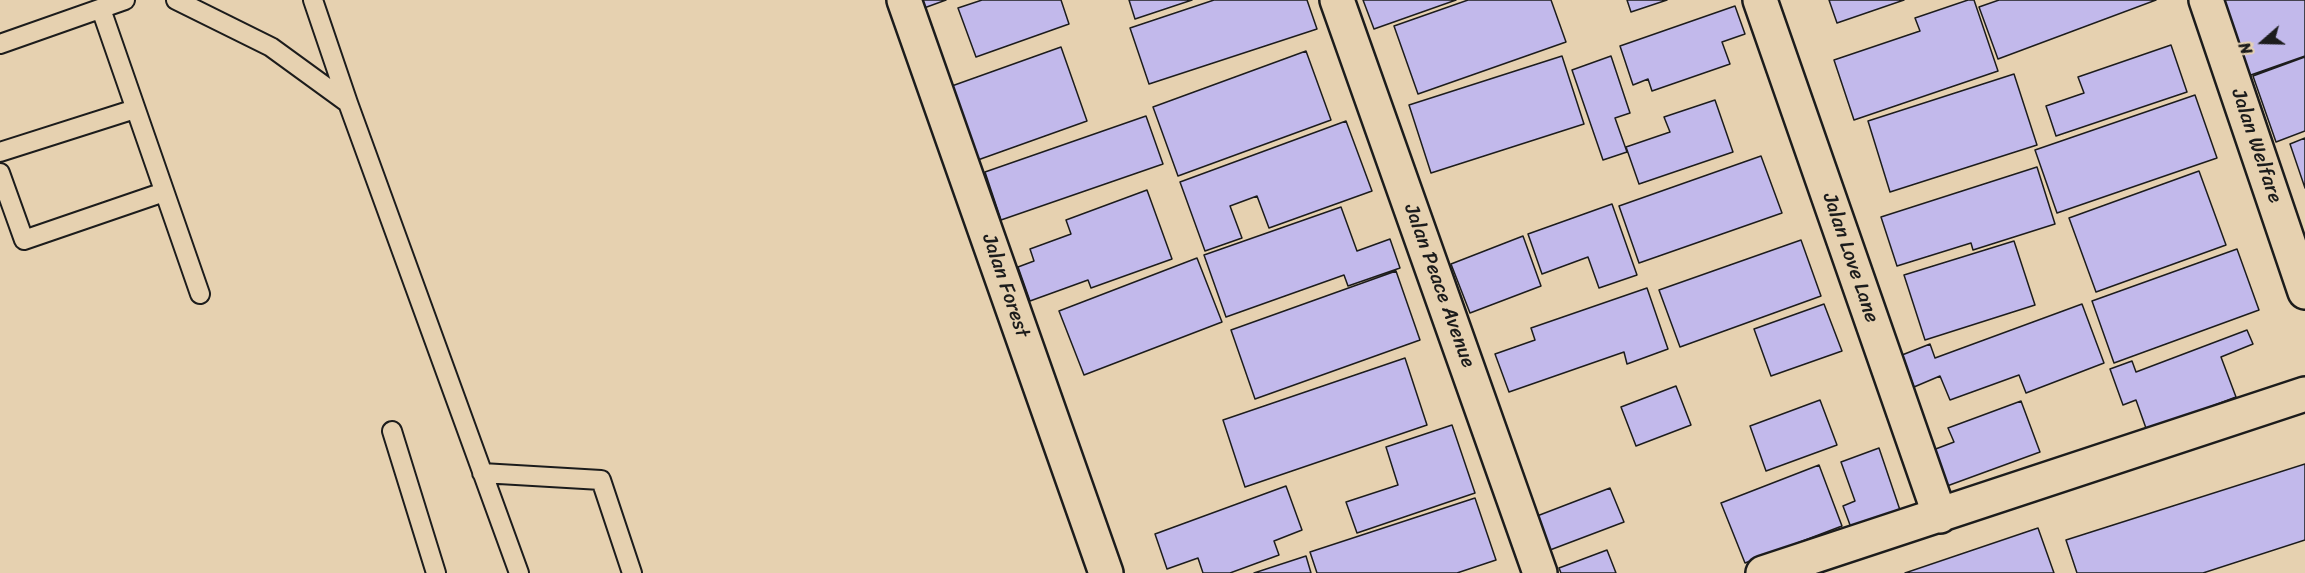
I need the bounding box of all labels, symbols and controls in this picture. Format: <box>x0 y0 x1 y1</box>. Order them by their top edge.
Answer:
north arrow <box>2233 12 2293 72</box>
text: N <box>2230 38 2261 58</box>
street label: Jalan Welfare <box>2225 86 2287 206</box>
street label: Jalan Love Lane <box>1817 190 1883 326</box>
street label: Jalan Peace Avenue <box>1398 201 1480 371</box>
street label: Jalan Forest <box>976 231 1034 341</box>

